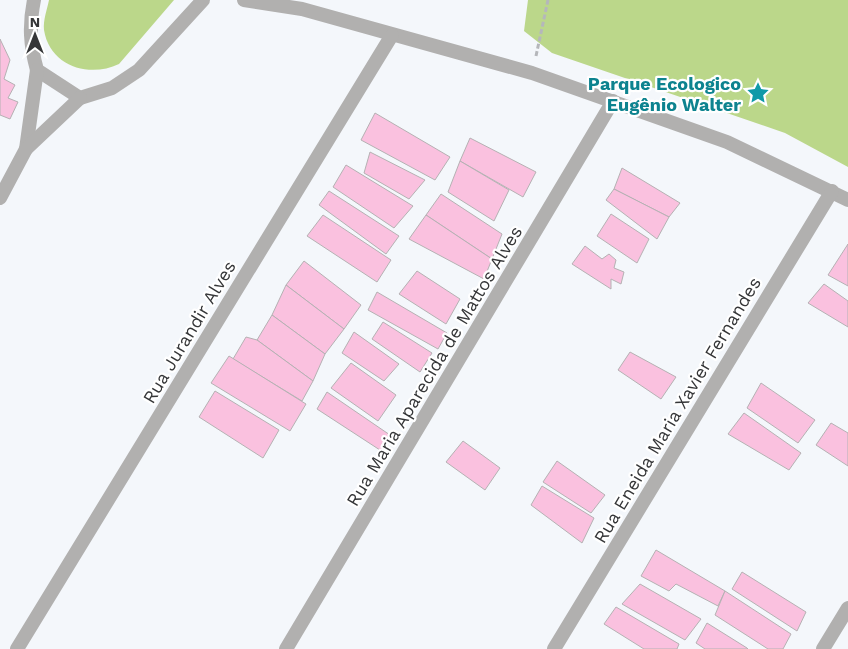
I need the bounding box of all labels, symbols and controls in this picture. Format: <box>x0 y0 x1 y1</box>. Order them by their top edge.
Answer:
north arrow <box>10 10 60 60</box>
text: N <box>30 14 40 30</box>
place label: Parque Ecologico Eugênio Walter <box>588 73 741 115</box>
place icon: Parque Ecologico Eugênio Walter <box>745 80 771 106</box>
street label: Rua Maria Aparecida de Mattos Alves <box>342 222 526 510</box>
street label: Rua Jurandir Alves <box>138 257 240 407</box>
street label: Rua Eneida Maria Xavier Fernandes <box>589 273 765 547</box>

